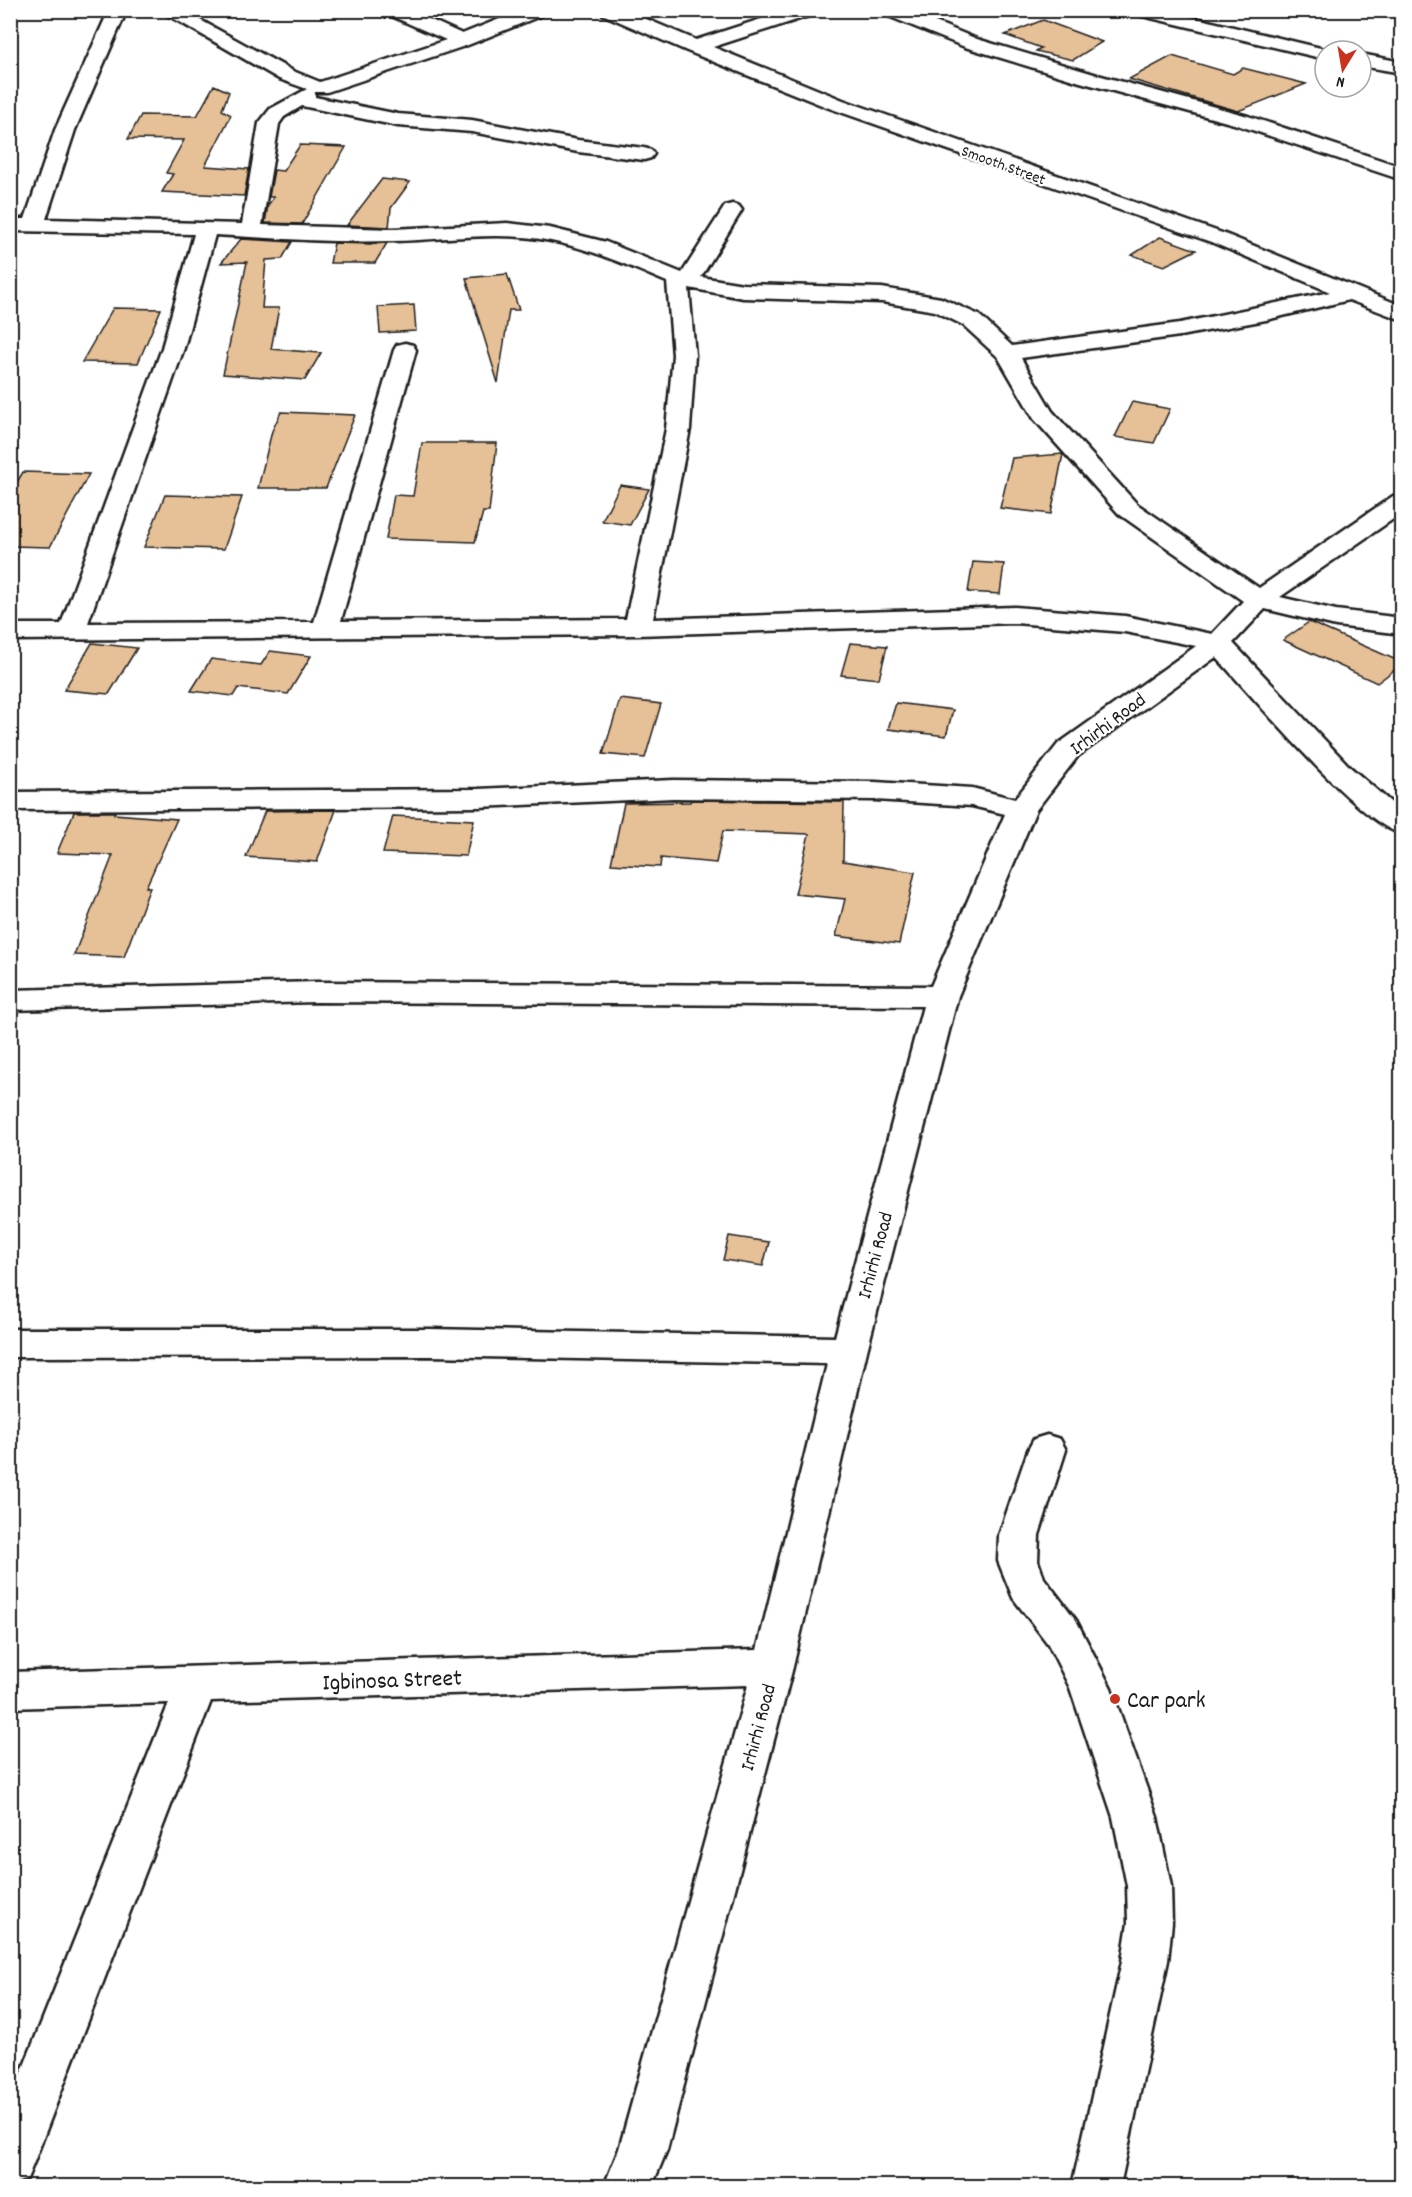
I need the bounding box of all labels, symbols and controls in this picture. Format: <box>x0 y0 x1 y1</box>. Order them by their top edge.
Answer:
north arrow <box>1313 39 1373 99</box>
text: N <box>1334 69 1347 93</box>
street label: Smooth Street <box>958 140 1049 192</box>
street label: Irhirhi Road <box>1065 688 1153 763</box>
street label: Irhirhi Road <box>852 1209 902 1302</box>
street label: Igbinosa Street <box>322 1663 463 1701</box>
street label: Irhirhi Road <box>735 1681 785 1774</box>
place label: Car park <box>1127 1685 1206 1719</box>
marker: Car park <box>1108 1692 1122 1706</box>

